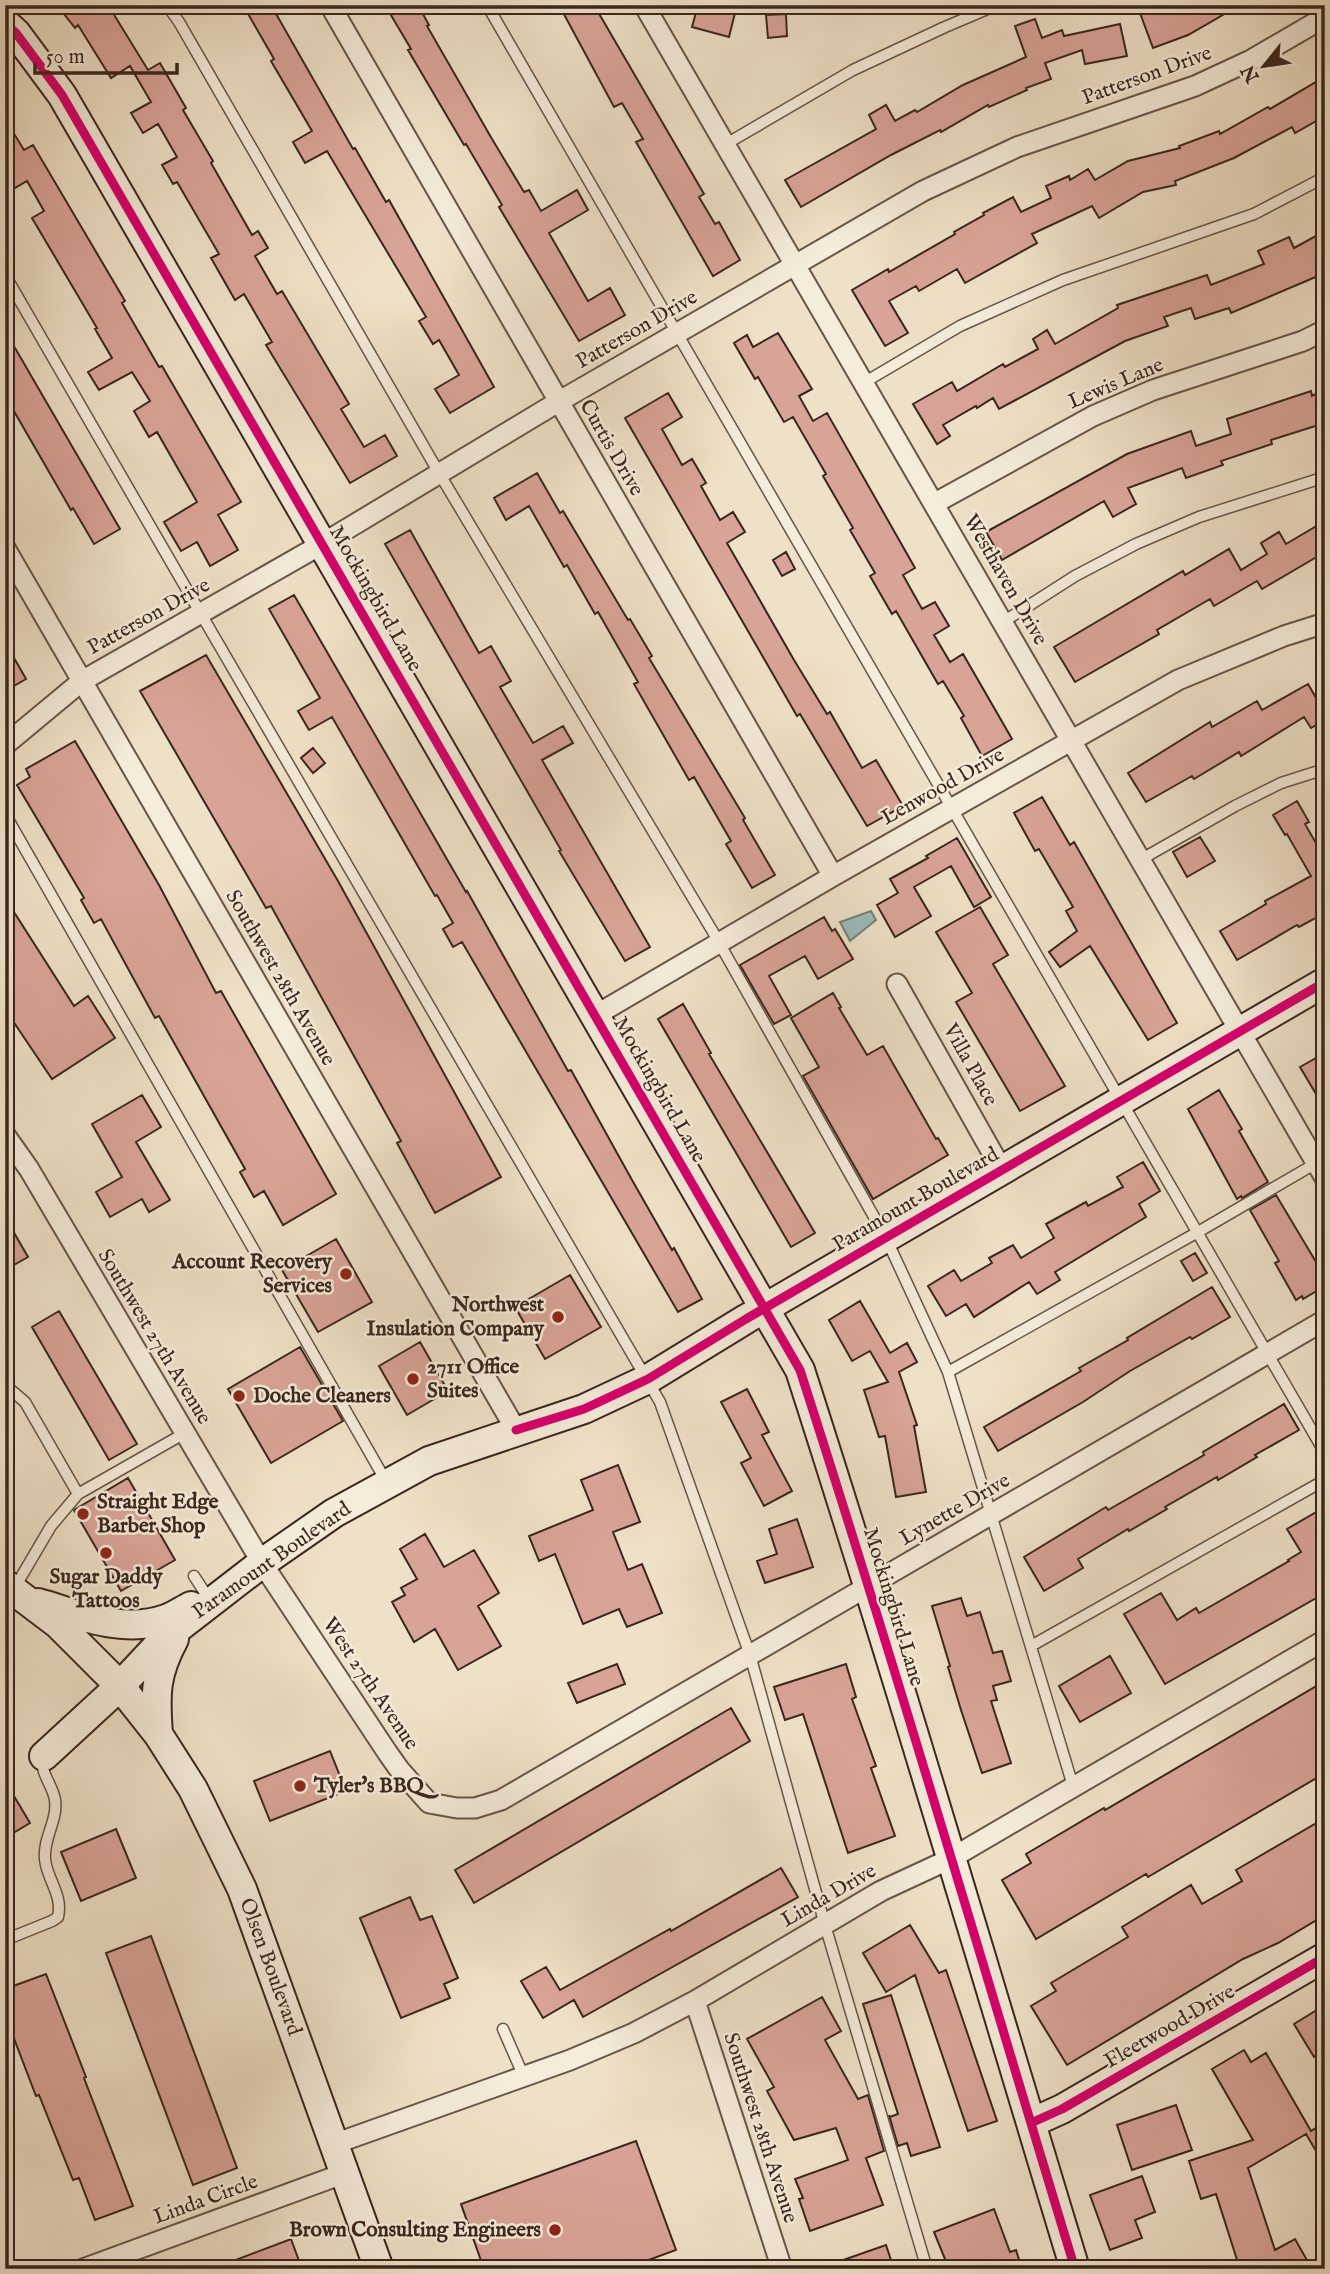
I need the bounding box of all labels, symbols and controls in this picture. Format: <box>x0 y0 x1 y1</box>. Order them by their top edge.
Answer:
scale bar <box>35 32 177 76</box>
north arrow <box>1228 32 1298 102</box>
street label: Patterson Drive <box>1078 40 1216 112</box>
text: 50 m <box>46 44 85 71</box>
text: N <box>1236 60 1266 87</box>
street label: Patterson Drive <box>571 284 703 376</box>
street label: Lewis Lane <box>1064 352 1168 416</box>
street label: Curtis Drive <box>572 395 650 502</box>
street label: Westhaven Drive <box>957 510 1054 651</box>
street label: Mockingbird Lane <box>322 521 428 677</box>
street label: Patterson Drive <box>83 572 215 662</box>
street label: Lenwood Drive <box>877 742 1010 832</box>
street label: Southwest 28th Avenue <box>219 885 342 1071</box>
street label: Mockingbird Lane <box>606 1012 712 1168</box>
street label: Villa Place <box>936 1018 1004 1111</box>
street label: Paramount Boulevard <box>828 1141 1005 1259</box>
street label: Southwest 27th Avenue <box>91 1244 217 1430</box>
place label: Account Recovery Services <box>171 1249 333 1300</box>
marker: Account Recovery Services <box>338 1266 354 1282</box>
place label: Northwest Insulation Company <box>367 1292 545 1343</box>
marker: Northwest Insulation Company <box>550 1309 566 1325</box>
place label: 2711 Office Suites <box>427 1354 520 1405</box>
marker: 2711 Office Suites <box>405 1371 421 1387</box>
place label: Doche Cleaners <box>253 1383 391 1410</box>
marker: Doche Cleaners <box>231 1388 247 1404</box>
street label: Lynette Drive <box>895 1467 1015 1553</box>
place label: Straight Edge Barber Shop <box>97 1489 219 1540</box>
street label: Paramount Boulevard <box>187 1496 357 1626</box>
marker: Straight Edge Barber Shop <box>75 1506 91 1522</box>
street label: Mockingbird Lane <box>856 1524 930 1690</box>
marker: Sugar Daddy Tattoos <box>98 1545 114 1561</box>
place label: Sugar Daddy Tattoos <box>50 1564 163 1615</box>
street label: West 27th Avenue <box>316 1612 425 1756</box>
place label: Tyler's BBQ <box>313 1773 440 1800</box>
marker: Tyler's BBQ <box>292 1778 308 1794</box>
street label: Linda Drive <box>777 1858 882 1934</box>
street label: Olsen Boulevard <box>233 1894 308 2040</box>
street label: Fleetwood Drive <box>1100 1979 1240 2075</box>
street label: Southwest 28th Avenue <box>716 2029 804 2227</box>
street label: Linda Circle <box>150 2169 262 2231</box>
place label: Brown Consulting Engineers <box>289 2217 541 2244</box>
marker: Brown Consulting Engineers <box>547 2222 563 2238</box>

